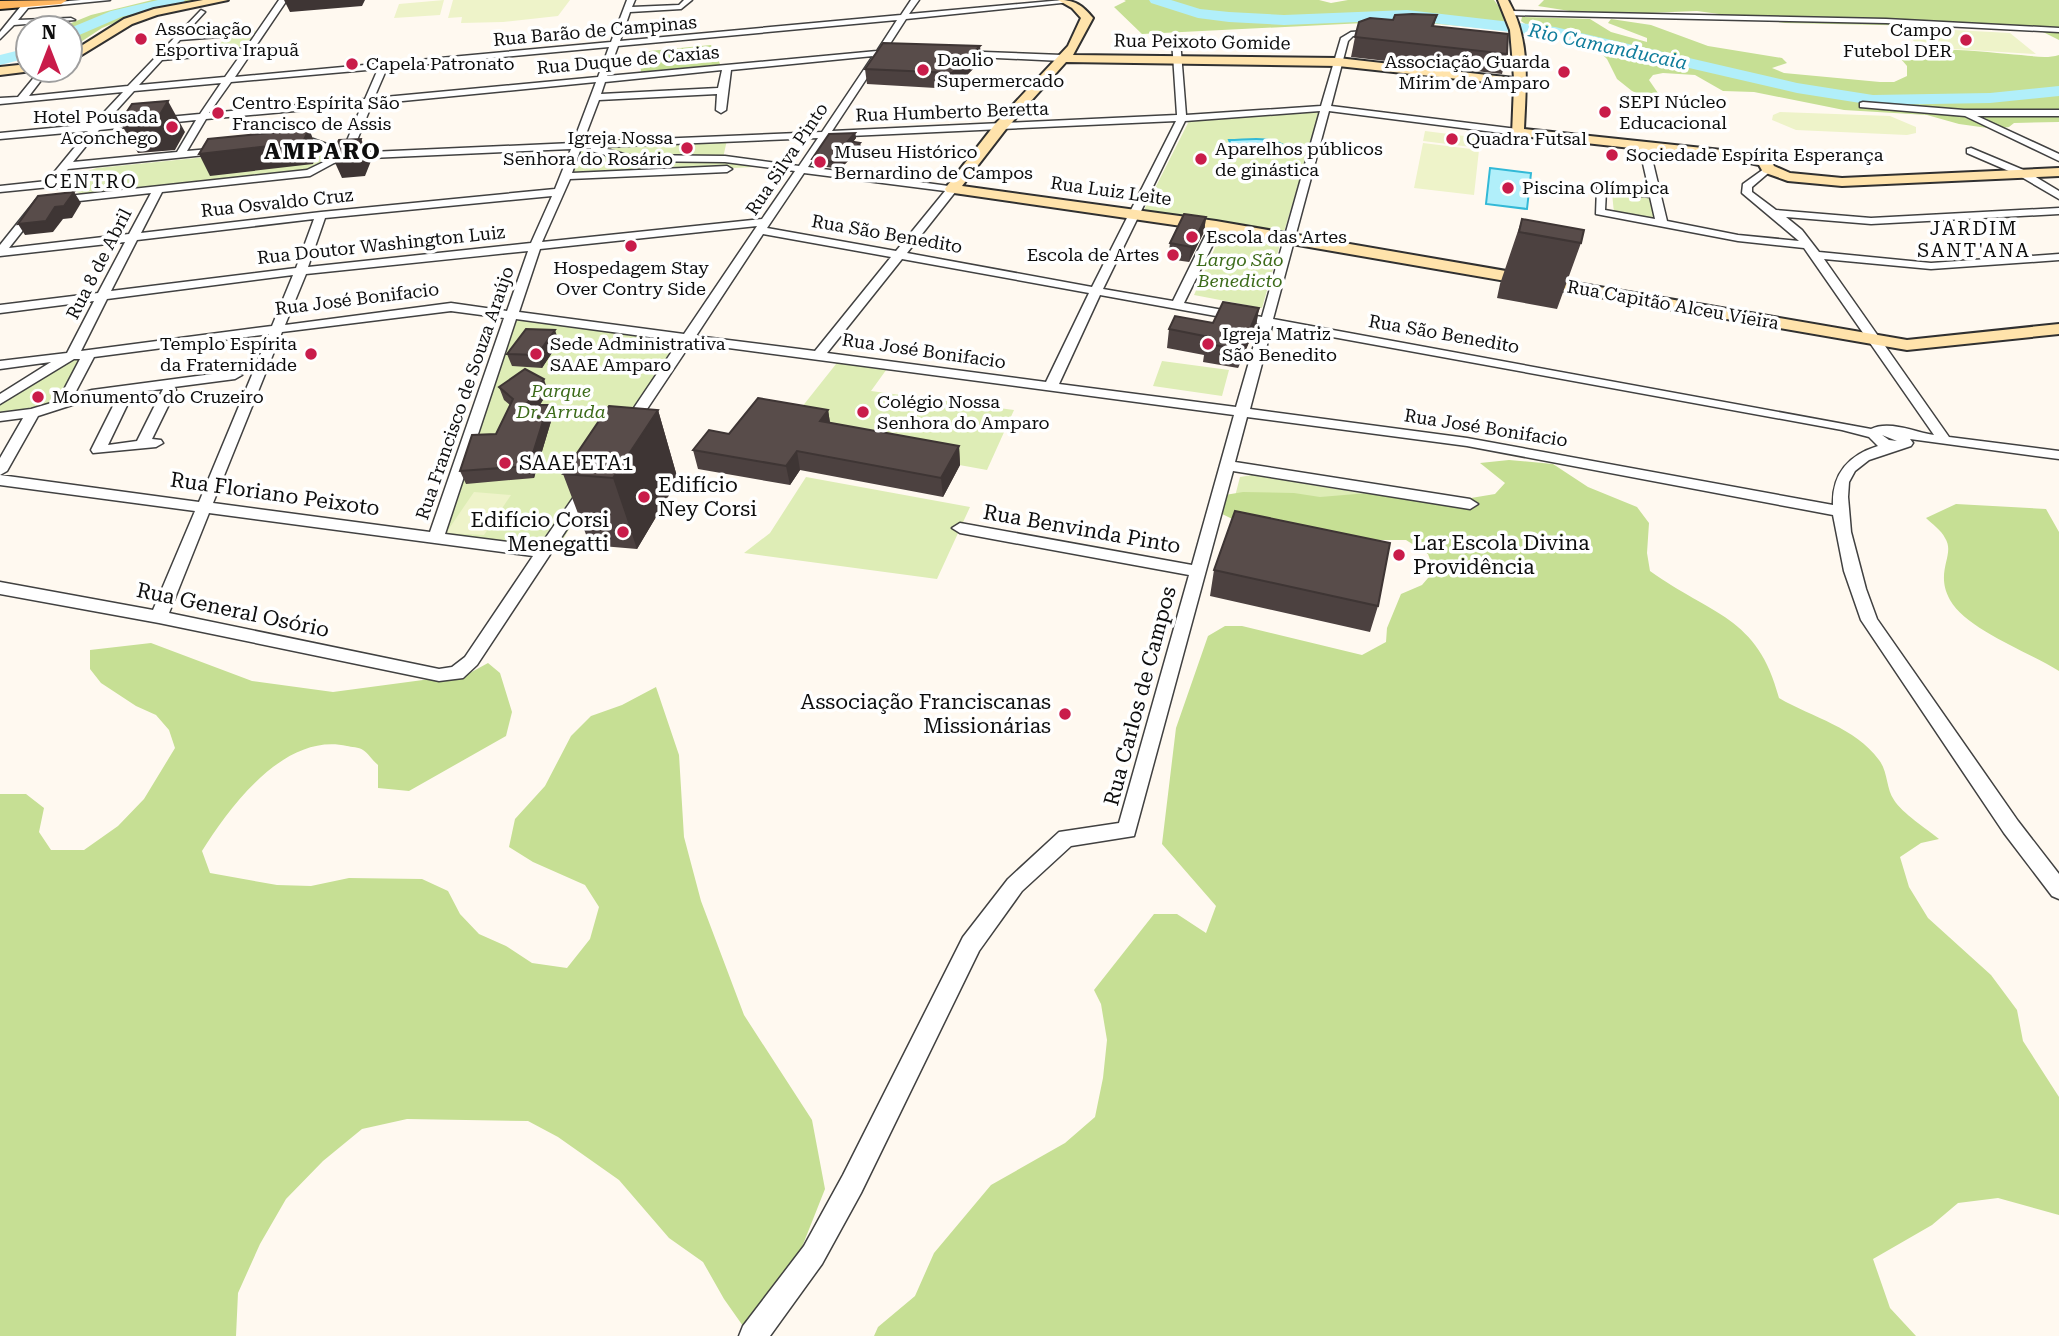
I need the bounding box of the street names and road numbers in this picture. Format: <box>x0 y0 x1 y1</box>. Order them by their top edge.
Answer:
street label: Rua Barão de Campinas <box>492 11 698 50</box>
street label: Rua Peixoto Gomide <box>1113 29 1291 54</box>
street label: Rua Duque de Caxias <box>536 41 720 78</box>
street label: Rua Silva Pinto <box>741 98 832 219</box>
street label: Rua Humberto Beretta <box>855 98 1049 125</box>
street label: Rua Luiz Leite <box>1049 172 1173 209</box>
street label: Rua Osvaldo Cruz <box>200 184 355 221</box>
street label: Rua 8 de Abril <box>62 205 136 323</box>
street label: Rua São Benedito <box>810 210 964 257</box>
street label: Rua Doutor Washington Luiz <box>256 221 506 268</box>
street label: Rua Francisco de Souza Araújo <box>411 263 518 522</box>
street label: Rua Capitão Alceu Vieira <box>1566 276 1781 334</box>
street label: Rua José Bonifacio <box>274 278 440 319</box>
street label: Rua São Benedito <box>1367 310 1521 357</box>
street label: Rua José Bonifacio <box>841 329 1007 372</box>
street label: Rua José Bonifacio <box>1403 404 1569 451</box>
street label: Rua Floriano Peixoto <box>169 467 381 521</box>
street label: Rua Benvinda Pinto <box>981 500 1183 558</box>
street label: Rua General Osório <box>134 578 332 642</box>
street label: Rua Carlos de Campos <box>1099 584 1181 808</box>

